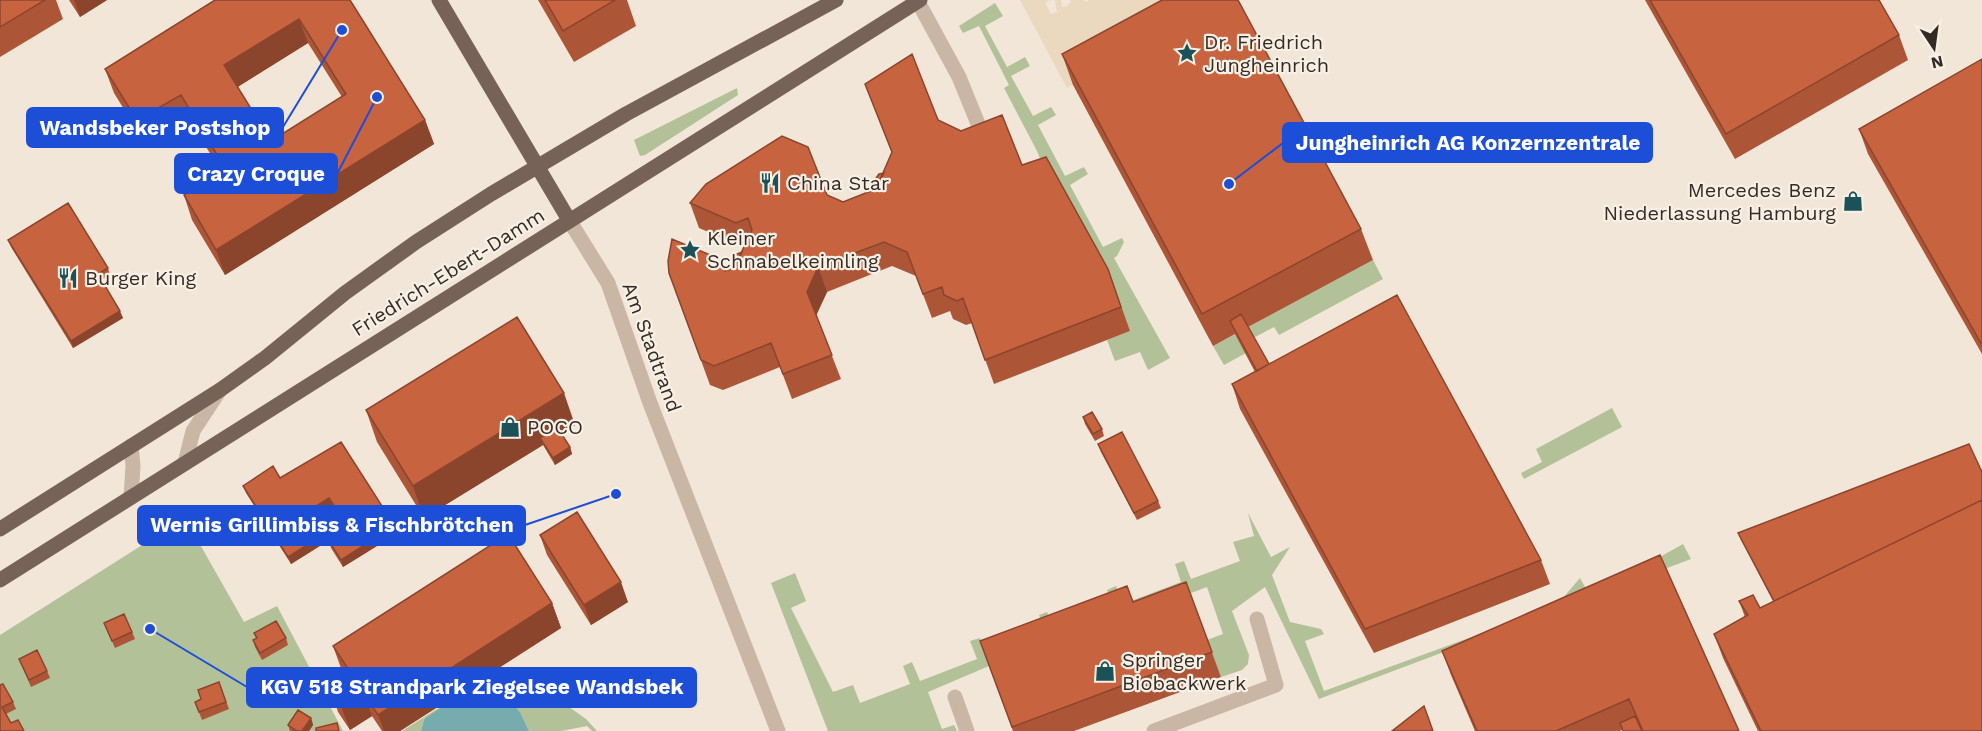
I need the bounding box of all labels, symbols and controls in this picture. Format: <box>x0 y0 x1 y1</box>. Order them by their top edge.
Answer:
north arrow <box>1904 18 1964 78</box>
place label: Dr. Friedrich Jungheinrich <box>1204 30 1329 77</box>
place icon: Dr. Friedrich Jungheinrich <box>1175 41 1199 65</box>
text: N <box>1929 52 1945 73</box>
callout: Wandsbeker Postshop <box>27 108 283 147</box>
text: Wandsbeker Postshop <box>40 115 270 140</box>
callout: Jungheinrich AG Konzernzentrale <box>1283 123 1652 162</box>
text: Jungheinrich AG Konzernzentrale <box>1296 130 1640 155</box>
callout: Crazy Croque <box>175 154 337 193</box>
text: Crazy Croque <box>187 161 325 186</box>
restaurant icon: China Star <box>758 171 782 195</box>
place label: China Star <box>787 171 889 195</box>
place label: Mercedes Benz Niederlassung Hamburg <box>1603 178 1836 225</box>
shop icon: Mercedes Benz Niederlassung Hamburg <box>1841 189 1865 213</box>
street label: Friedrich-Ebert-Damm <box>347 203 549 341</box>
place label: Kleiner Schnabelkeimling <box>707 226 879 273</box>
place icon: Kleiner Schnabelkeimling <box>678 238 702 262</box>
restaurant icon: Burger King <box>56 266 80 290</box>
place label: Burger King <box>85 266 197 290</box>
street label: Am Stadtrand <box>617 279 687 415</box>
shop icon: POCO <box>498 415 522 439</box>
place label: POCO <box>527 415 583 439</box>
callout: Wernis Grillimbiss & Fischbrötchen <box>138 506 525 545</box>
text: Wernis Grillimbiss & Fischbrötchen <box>150 512 514 537</box>
place label: Springer Biobackwerk <box>1122 648 1246 695</box>
shop icon: Springer Biobackwerk <box>1093 659 1117 683</box>
callout: KGV 518 Strandpark Ziegelsee Wandsbek <box>247 668 696 707</box>
text: KGV 518 Strandpark Ziegelsee Wandsbek <box>260 674 684 699</box>

